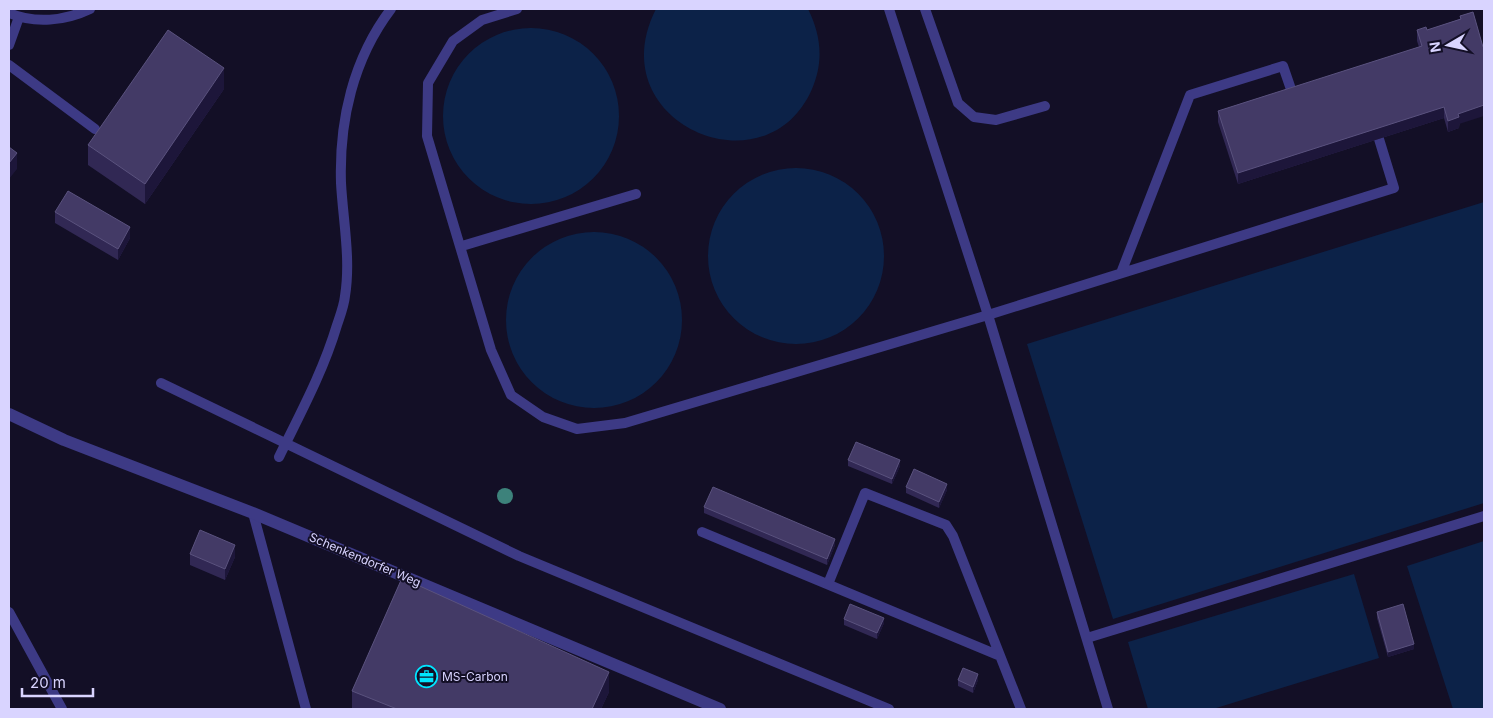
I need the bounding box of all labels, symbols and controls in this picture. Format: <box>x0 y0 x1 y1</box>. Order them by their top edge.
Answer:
north arrow <box>1423 20 1473 70</box>
text: N <box>1425 41 1444 54</box>
street label: Schenkendorfer Weg <box>307 529 423 590</box>
office icon: MS-Carbon <box>414 665 438 689</box>
scale bar <box>22 666 94 698</box>
place label: MS-Carbon <box>442 669 508 684</box>
text: 20 m <box>30 673 66 692</box>

